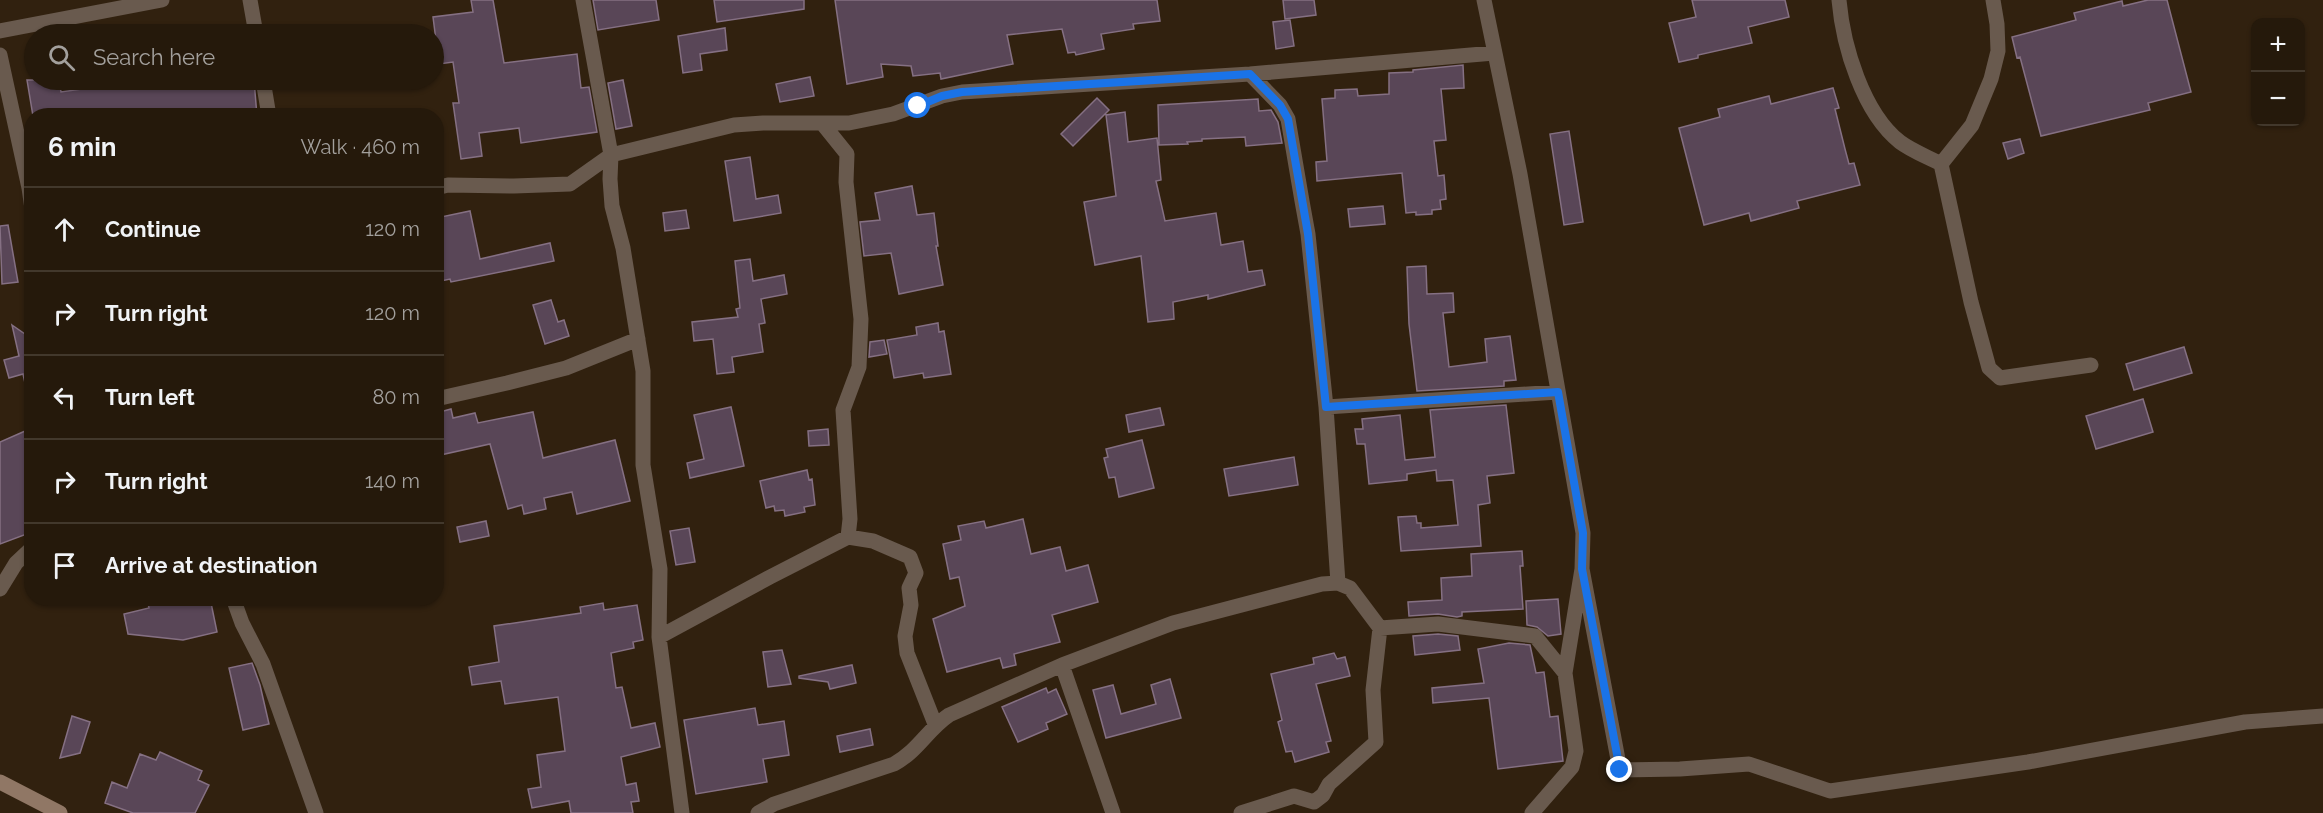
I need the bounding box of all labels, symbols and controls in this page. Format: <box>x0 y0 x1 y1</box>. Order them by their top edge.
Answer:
map controls <box>2251 18 2305 126</box>
button: + <box>2251 18 2305 72</box>
search box <box>24 24 444 90</box>
icon: search <box>45 41 78 74</box>
text: Search here <box>93 44 215 70</box>
button: − <box>2251 72 2305 126</box>
route start <box>904 92 930 118</box>
text: 6 min <box>48 132 117 162</box>
text: Walk · 460 m <box>301 135 420 159</box>
icon: ahead <box>48 213 81 246</box>
text: Continue <box>105 216 201 242</box>
text: 120 m <box>365 217 420 241</box>
icon: right <box>48 297 81 330</box>
text: Turn right <box>105 300 208 326</box>
text: 120 m <box>365 301 420 325</box>
icon: left <box>48 381 81 414</box>
text: Turn left <box>105 384 195 410</box>
text: 80 m <box>372 385 420 409</box>
icon: right <box>48 465 81 498</box>
text: Turn right <box>105 468 208 494</box>
text: 140 m <box>365 469 420 493</box>
icon: arrive <box>48 549 81 582</box>
text: Arrive at destination <box>105 552 318 578</box>
route end <box>1606 756 1632 782</box>

